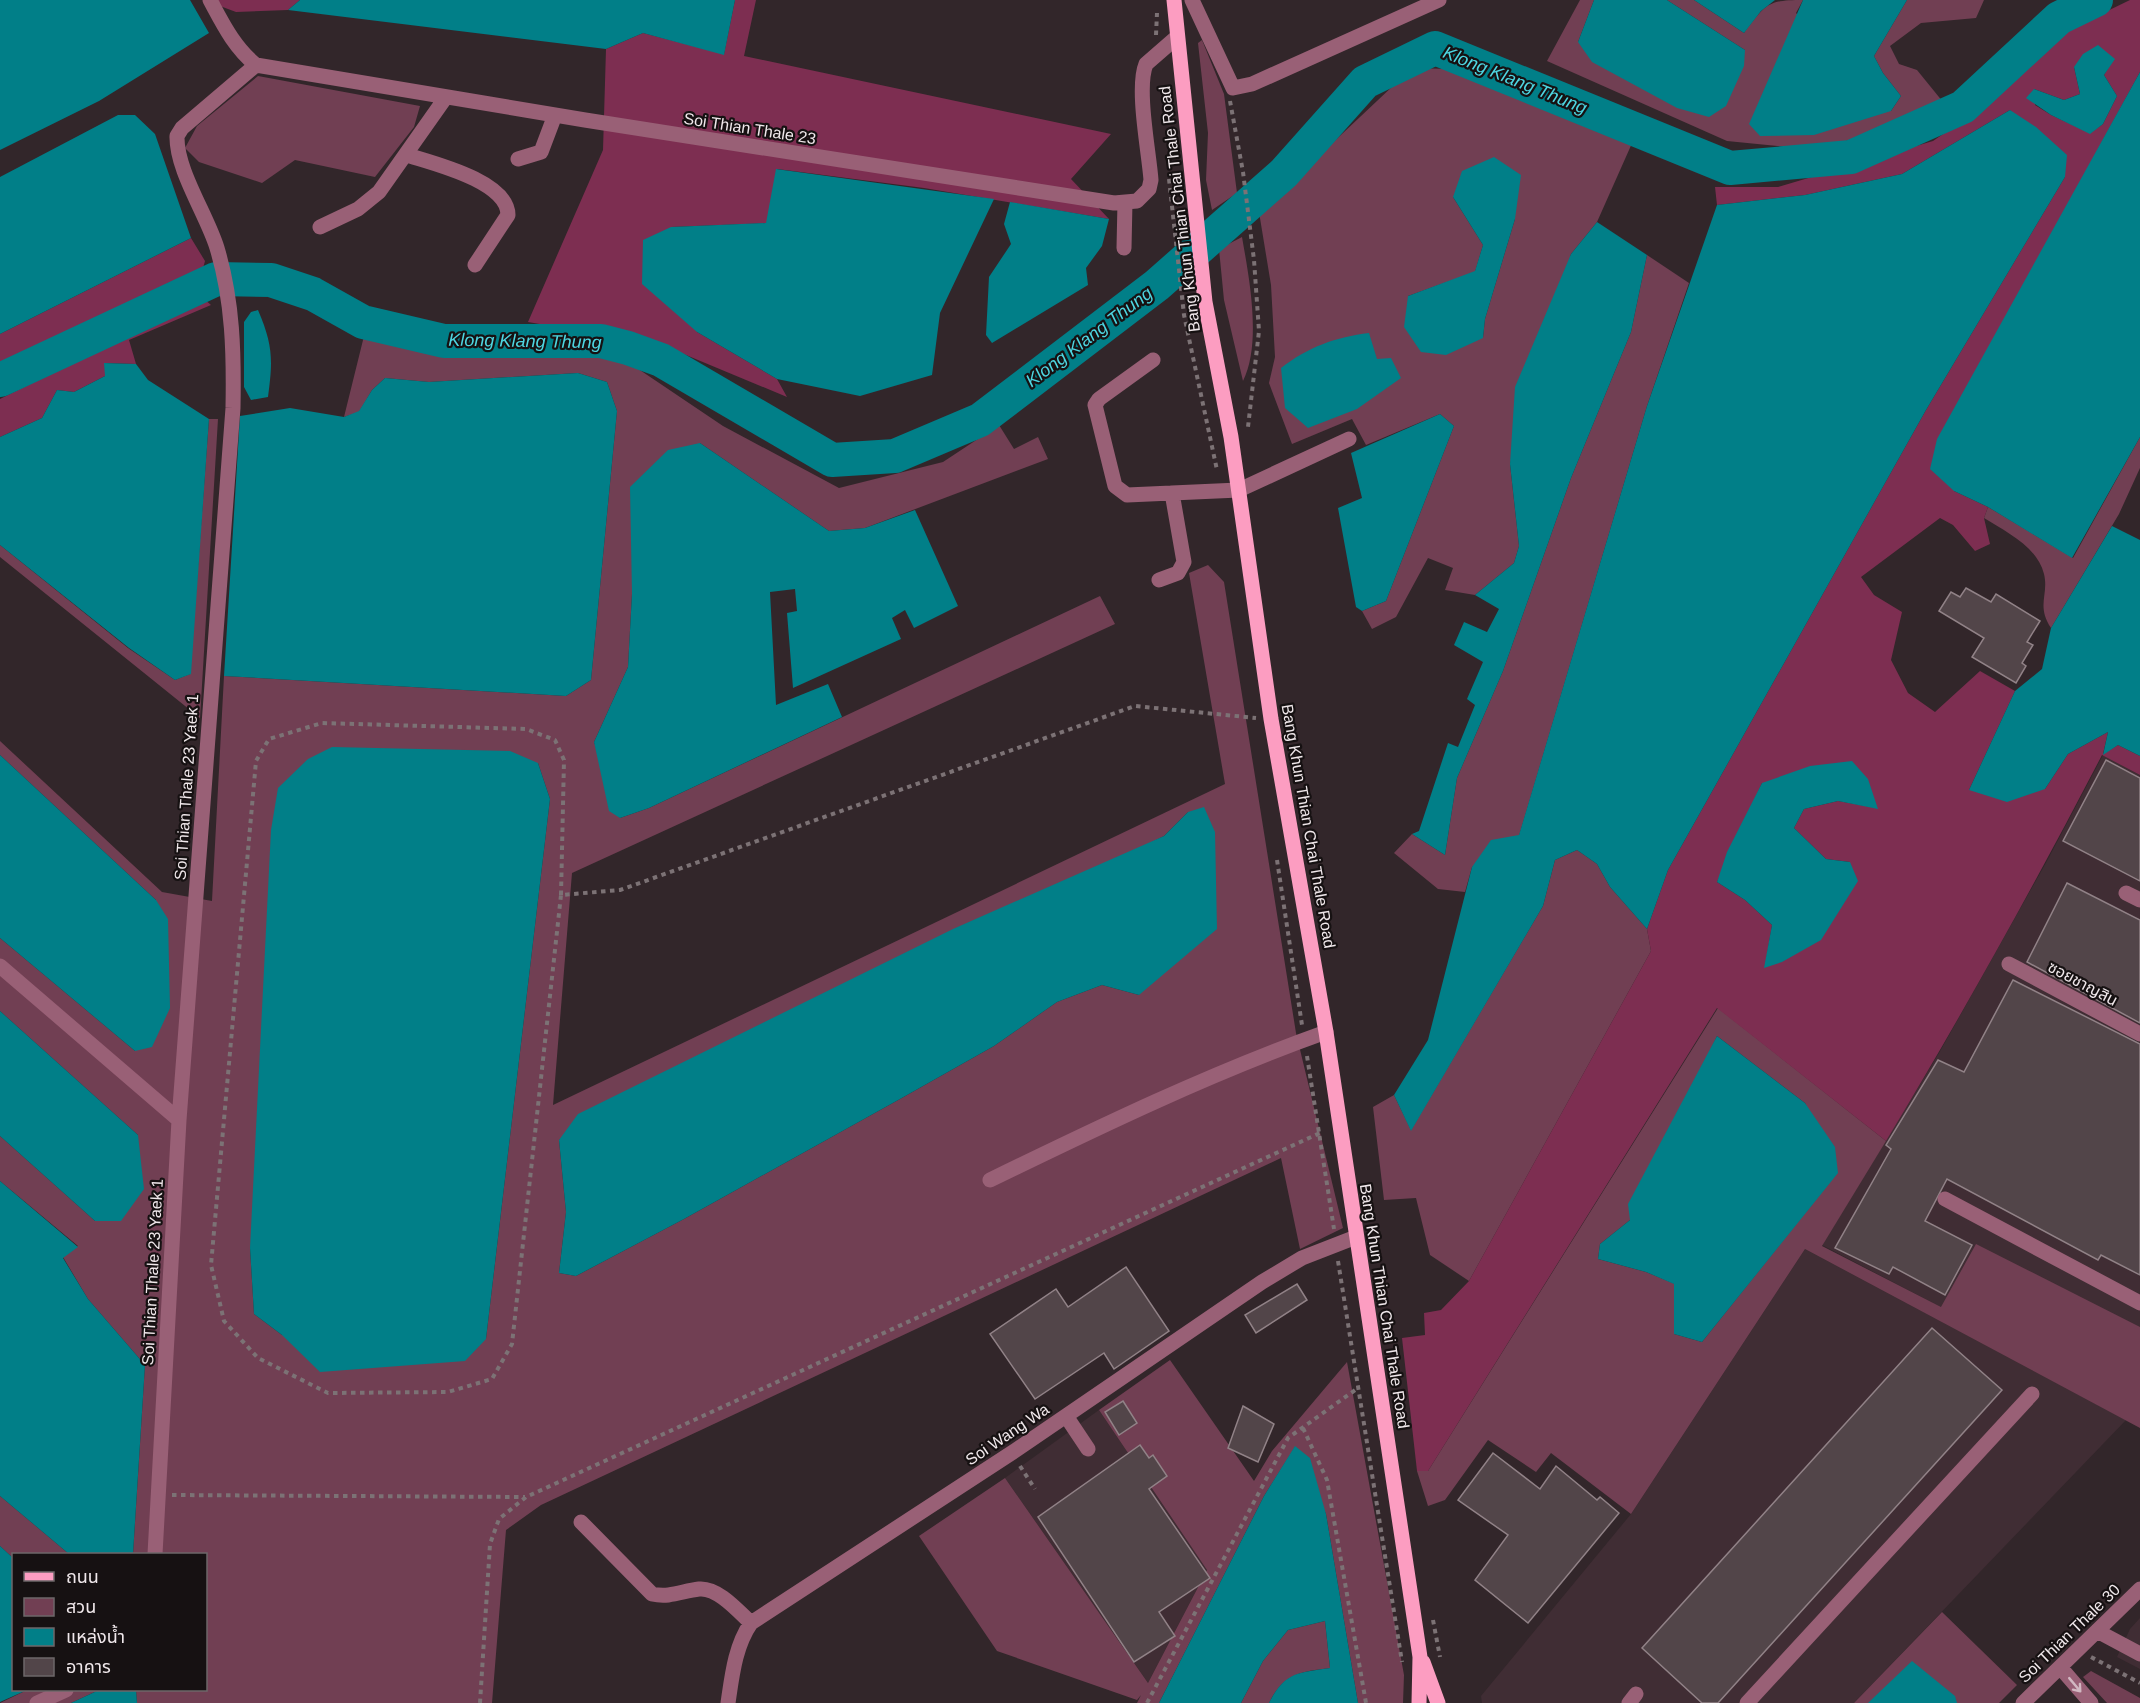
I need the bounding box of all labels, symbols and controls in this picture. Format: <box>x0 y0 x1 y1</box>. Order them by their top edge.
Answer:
water label: Klong Klang Thung <box>1440 42 1590 118</box>
street label: Bang Khun Thian Chai Thale Road <box>1156 85 1203 333</box>
street label: Soi Thian Thale 23 <box>683 110 817 147</box>
water label: Klong Klang Thung <box>1022 283 1156 391</box>
water label: Klong Klang Thung <box>448 330 602 352</box>
street label: Soi Thian Thale 23 Yaek 1 <box>172 693 201 881</box>
street label: Bang Khun Thian Chai Thale Road <box>1279 703 1338 949</box>
street label: ซอยชาญสิน <box>2045 958 2120 1009</box>
street label: Soi Thian Thale 23 Yaek 1 <box>139 1178 166 1366</box>
street label: Bang Khun Thian Chai Thale Road <box>1357 1182 1412 1430</box>
street label: Soi Wang Wa <box>962 1400 1052 1468</box>
legend <box>12 1553 207 1691</box>
text: ถนน <box>66 1567 99 1587</box>
street label: Soi Thian Thale 30 <box>2015 1581 2123 1686</box>
text: สวน <box>66 1597 96 1617</box>
text: แหล่งน้ำ <box>66 1624 125 1647</box>
text: อาคาร <box>66 1657 111 1677</box>
one-way arrow <box>2068 1677 2082 1692</box>

